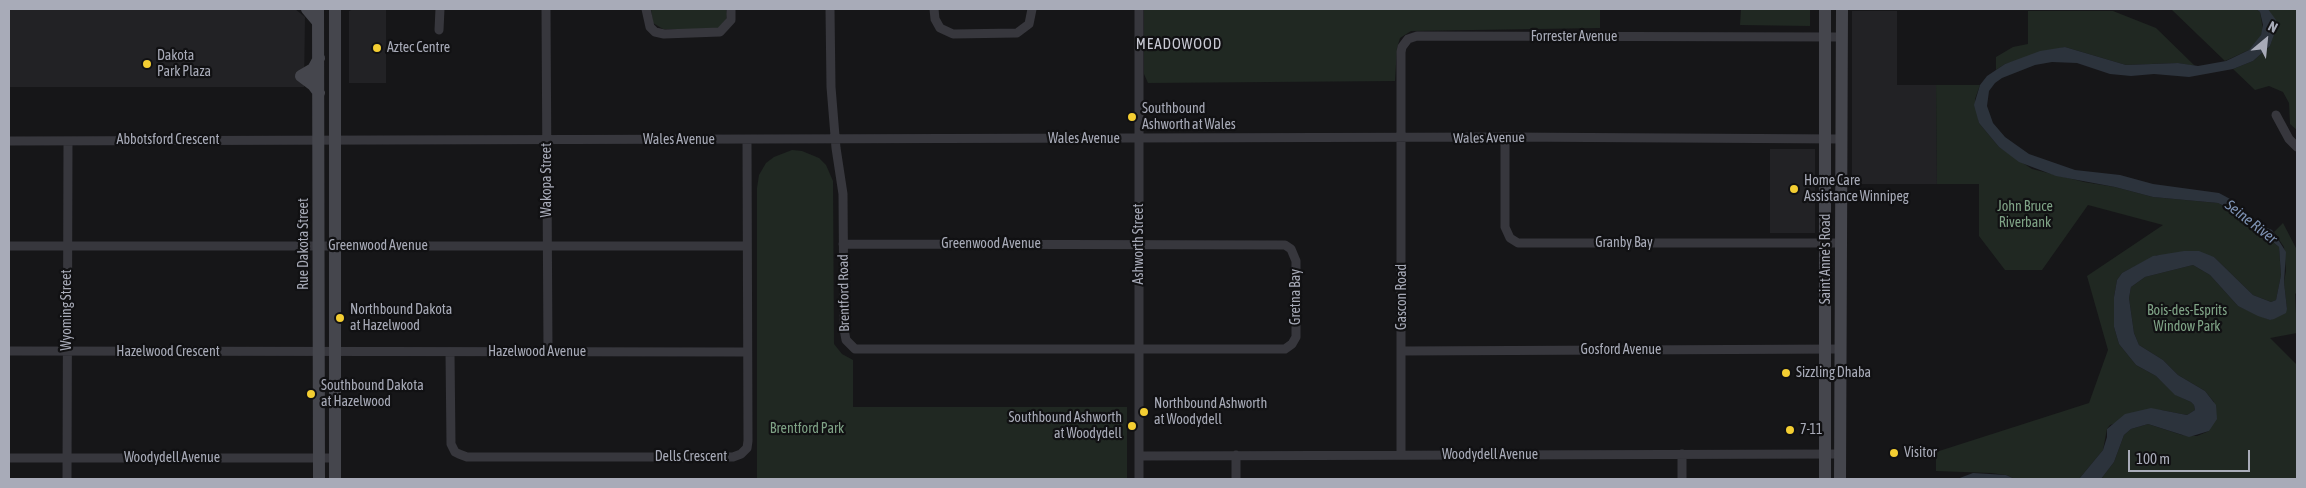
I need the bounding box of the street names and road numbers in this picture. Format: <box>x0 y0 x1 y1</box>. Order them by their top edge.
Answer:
street label: Forrester Avenue <box>1531 29 1617 45</box>
street label: Wales Avenue <box>1453 129 1525 147</box>
street label: Wales Avenue <box>1048 131 1120 147</box>
street label: Abbotsford Crescent <box>117 132 219 148</box>
street label: Wales Avenue <box>643 132 715 148</box>
street label: Wakopa Street <box>539 143 555 217</box>
street label: Rue Dakota Street <box>296 198 312 290</box>
street label: Ashworth Street <box>1131 204 1147 284</box>
street label: Saint Anne's Road <box>1818 214 1834 304</box>
street label: Granby Bay <box>1595 235 1653 251</box>
street label: Greenwood Avenue <box>941 236 1041 252</box>
street label: Greenwood Avenue <box>328 238 428 254</box>
street label: Brentford Road <box>835 254 853 332</box>
street label: Gascon Road <box>1394 264 1410 330</box>
street label: Wyoming Street <box>59 269 75 351</box>
street label: Gretna Bay <box>1288 269 1304 325</box>
street label: Gosford Avenue <box>1581 342 1661 358</box>
street label: Hazelwood Crescent <box>116 344 220 360</box>
street label: Hazelwood Avenue <box>488 344 586 360</box>
street label: Woodydell Avenue <box>1442 447 1538 463</box>
street label: Dells Crescent <box>655 449 727 465</box>
street label: Woodydell Avenue <box>124 450 220 466</box>

